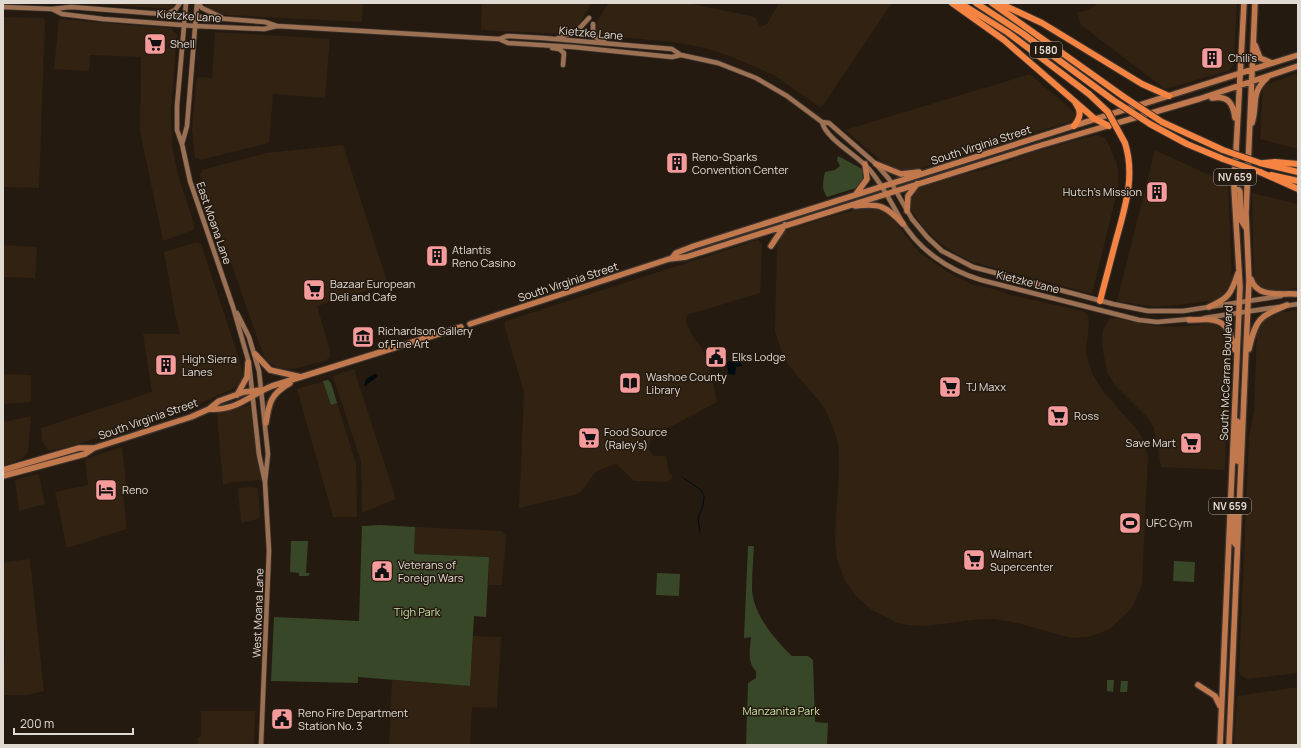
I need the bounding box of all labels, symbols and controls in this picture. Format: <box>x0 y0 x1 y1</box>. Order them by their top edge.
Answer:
street label: Kietzke Lane <box>156 6 222 25</box>
street label: Kietzke Lane <box>558 22 624 43</box>
supermarket icon: Shell <box>142 31 168 57</box>
place label: Shell <box>170 36 195 51</box>
road number: I 580 <box>1030 42 1062 58</box>
building icon: Chili's <box>1199 45 1225 71</box>
place label: Chili's <box>1228 50 1257 65</box>
street label: South Virginia Street <box>929 121 1033 168</box>
place label: Reno-Sparks Convention Center <box>692 149 789 177</box>
building icon: Reno-Sparks Convention Center <box>664 150 690 176</box>
road number: NV 659 <box>1214 169 1256 185</box>
building icon: Hutch's Mission <box>1144 179 1170 205</box>
street label: East Moana Lane <box>193 180 236 267</box>
place label: Hutch's Mission <box>1063 184 1142 199</box>
place label: Atlantis Reno Casino <box>452 242 516 270</box>
building icon: Atlantis Reno Casino <box>424 243 450 269</box>
street label: South Virginia Street <box>516 258 620 305</box>
street label: Kietzke Lane <box>995 266 1062 297</box>
place label: Bazaar European Deli and Cafe <box>330 276 415 304</box>
supermarket icon: Bazaar European Deli and Cafe <box>301 277 327 303</box>
street label: South McCarran Boulevard <box>1216 305 1235 441</box>
place label: Richardson Gallery of Fine Art <box>378 323 473 351</box>
museum icon: Richardson Gallery of Fine Art <box>350 324 376 350</box>
public building icon: Elks Lodge <box>703 344 729 370</box>
place label: Elks Lodge <box>732 349 786 364</box>
place label: High Sierra Lanes <box>182 351 237 379</box>
building icon: High Sierra Lanes <box>153 352 179 378</box>
place label: Washoe County Library <box>646 369 727 397</box>
library icon: Washoe County Library <box>617 370 643 396</box>
supermarket icon: TJ Maxx <box>937 374 963 400</box>
place label: TJ Maxx <box>966 379 1006 394</box>
street label: South Virginia Street <box>96 394 200 443</box>
supermarket icon: Ross <box>1045 403 1071 429</box>
place label: Ross <box>1074 408 1099 423</box>
place label: Food Source (Raley's) <box>604 424 668 452</box>
supermarket icon: Food Source (Raley's) <box>576 425 602 451</box>
supermarket icon: Save Mart <box>1178 430 1204 456</box>
place label: Save Mart <box>1126 435 1176 450</box>
hotel icon: Reno <box>93 477 119 503</box>
place label: Reno <box>122 482 149 497</box>
road number: NV 659 <box>1209 498 1251 514</box>
sports icon: UFC Gym <box>1117 510 1143 536</box>
place label: UFC Gym <box>1146 515 1192 530</box>
place label: Walmart Supercenter <box>990 546 1053 574</box>
supermarket icon: Walmart Supercenter <box>961 547 987 573</box>
place label: Veterans of Foreign Wars <box>398 557 464 585</box>
public building icon: Veterans of Foreign Wars <box>369 558 395 584</box>
street label: West Moana Lane <box>248 567 267 658</box>
park label: Tigh Park <box>394 604 441 619</box>
park label: Manzanita Park <box>742 703 820 718</box>
place label: Reno Fire Department Station No. 3 <box>298 705 408 733</box>
public building icon: Reno Fire Department Station No. 3 <box>269 706 295 732</box>
scale bar <box>14 710 133 736</box>
text: 200 m <box>20 715 54 732</box>

